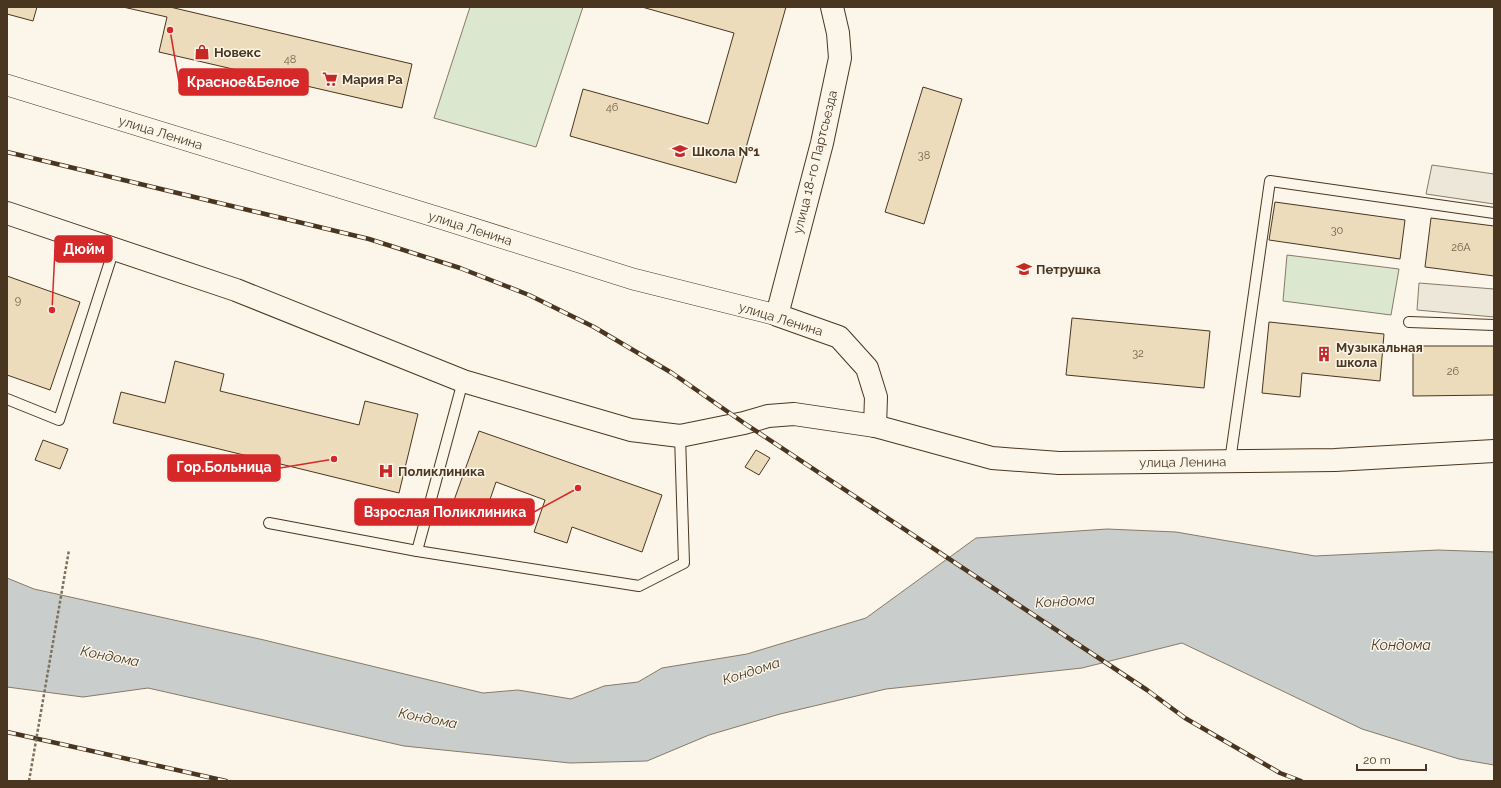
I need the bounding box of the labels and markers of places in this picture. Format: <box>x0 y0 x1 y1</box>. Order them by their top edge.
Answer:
shop icon: Новекс <box>193 43 211 61</box>
place label: Новекс <box>214 45 262 60</box>
callout: Красное&Белое <box>179 69 308 95</box>
supermarket icon: Мария Ра <box>321 70 339 88</box>
place label: Мария Ра <box>342 72 403 87</box>
school or university icon: Школа №1 <box>671 142 689 160</box>
place label: Школа №1 <box>692 144 760 159</box>
callout: Дюйм <box>55 236 112 262</box>
school or university icon: Петрушка <box>1015 260 1033 278</box>
place label: Петрушка <box>1036 262 1101 277</box>
place label: Музыкальная школа <box>1336 340 1423 370</box>
building icon: Музыкальная школа <box>1315 345 1333 363</box>
callout: Гор.Больница <box>168 455 280 481</box>
hospital icon: Поликлиника <box>377 462 395 480</box>
place label: Поликлиника <box>398 464 485 479</box>
callout: Взрослая Поликлиника <box>355 499 534 525</box>

